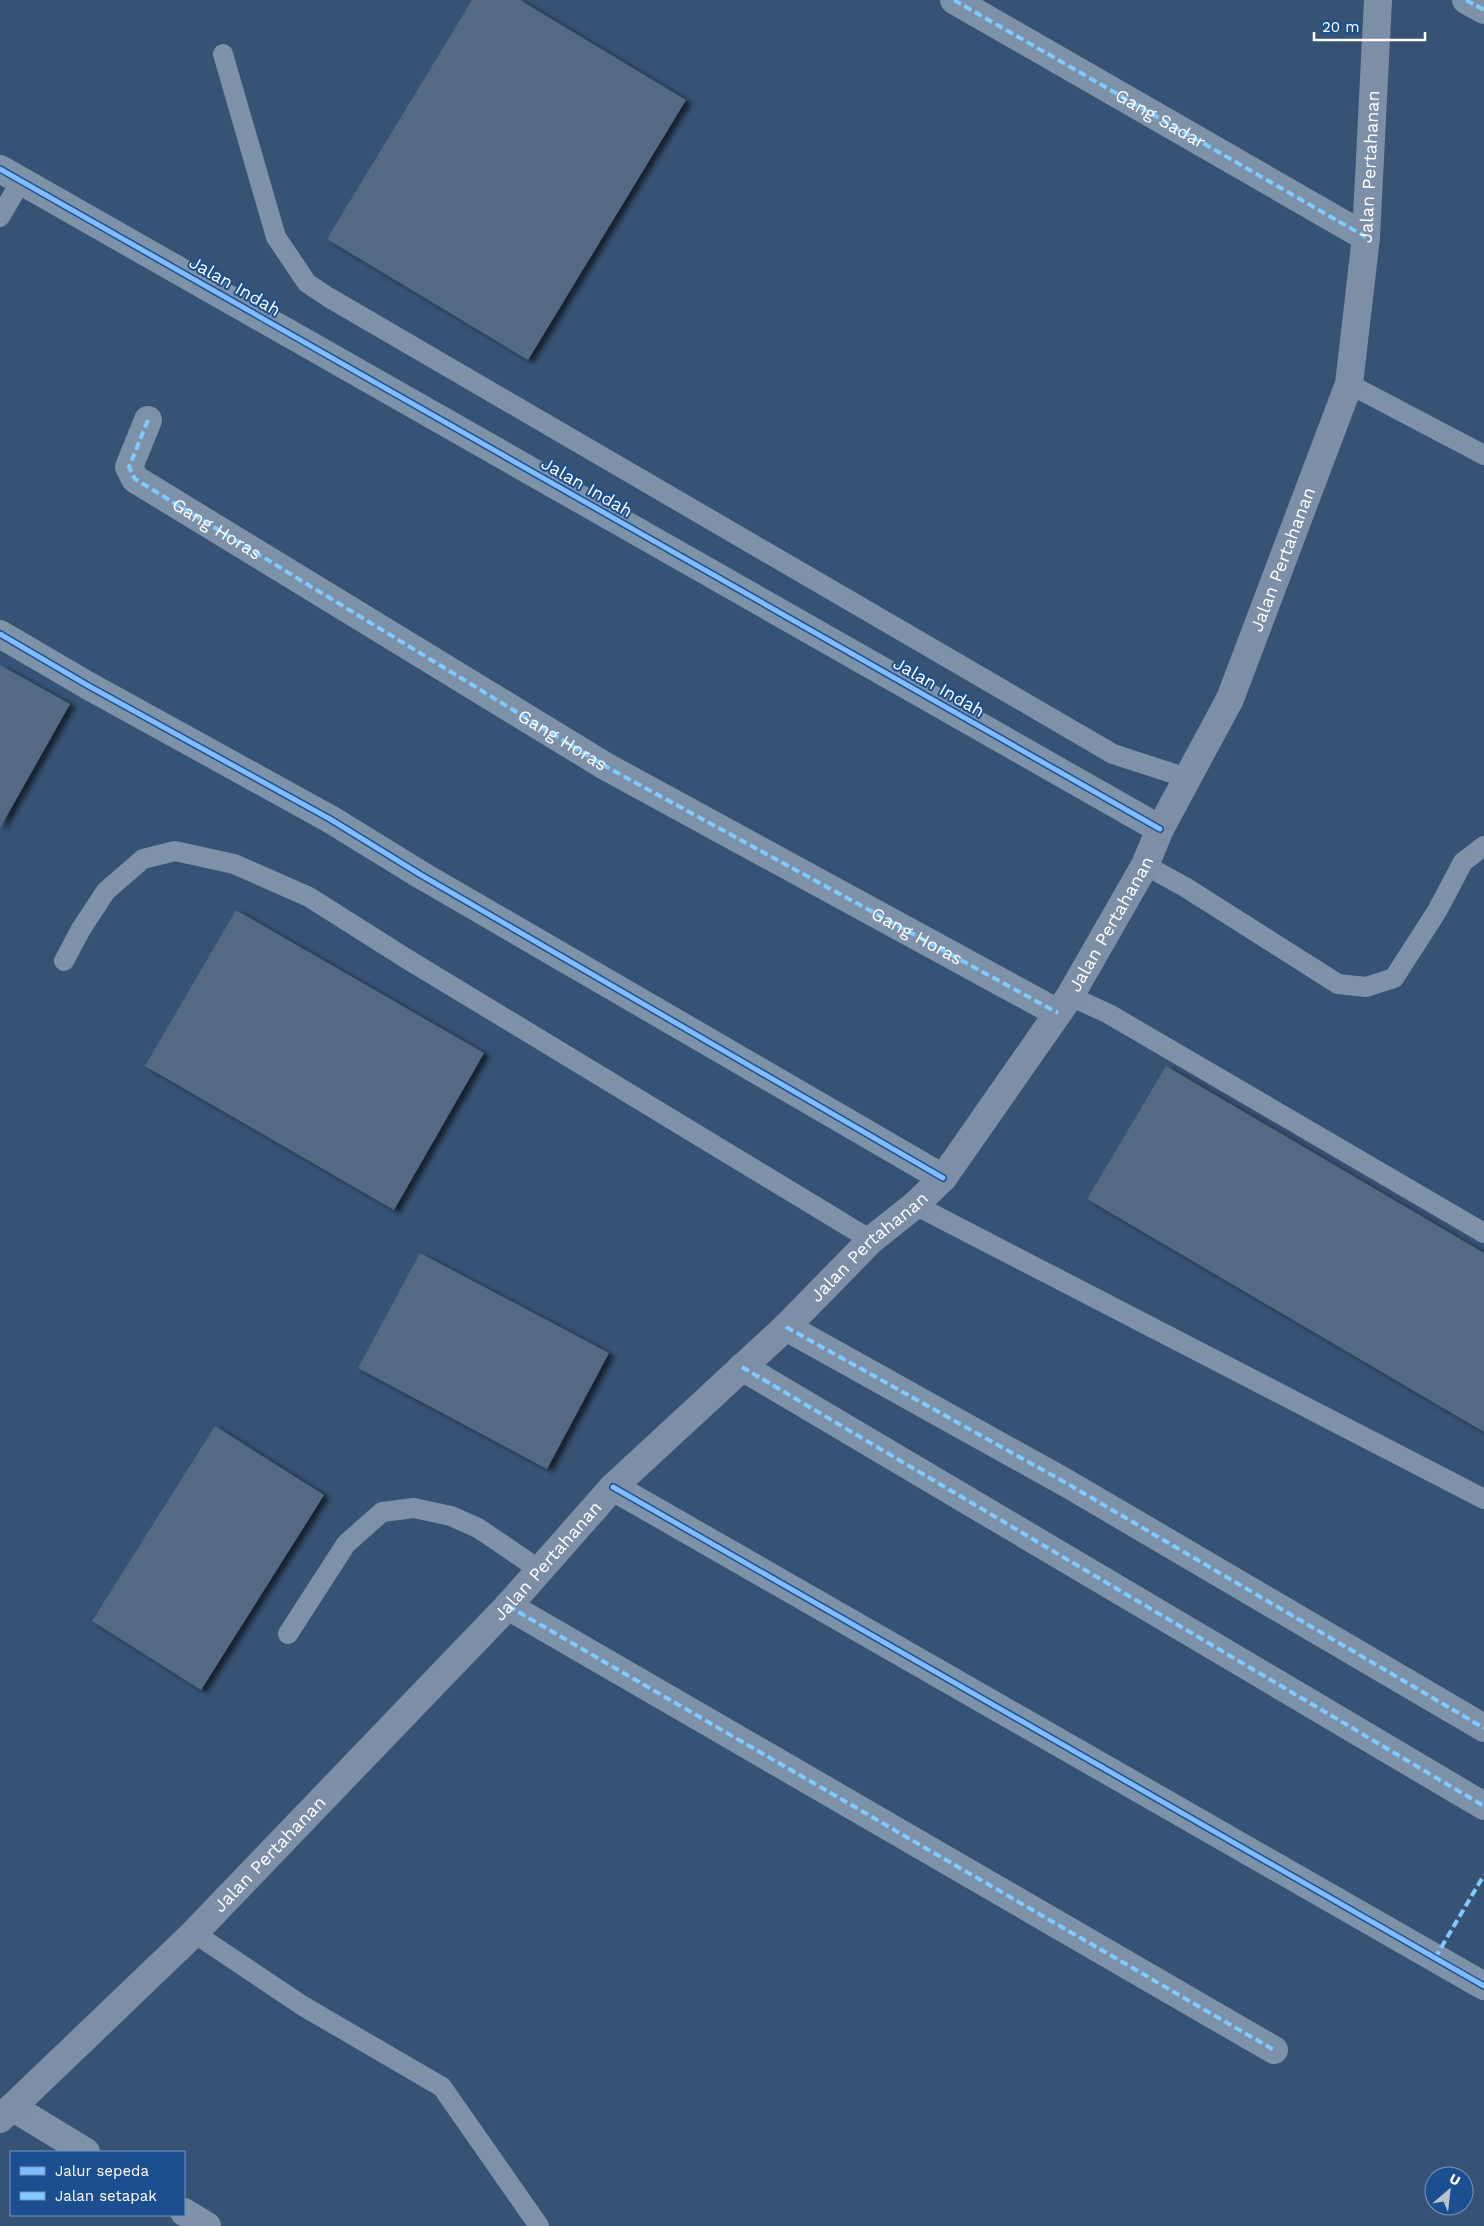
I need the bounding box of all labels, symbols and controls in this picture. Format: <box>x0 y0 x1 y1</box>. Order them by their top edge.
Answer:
scale bar <box>1314 10 1425 42</box>
text: 20 m <box>1322 18 1360 36</box>
street label: Gang Sadar <box>1112 84 1209 152</box>
street label: Jalan Pertahanan <box>1354 90 1383 244</box>
street label: Jalan Indah <box>186 251 285 320</box>
street label: Jalan Indah <box>538 452 637 521</box>
street label: Jalan Pertahanan <box>1245 484 1319 634</box>
street label: Gang Horas <box>169 493 266 564</box>
street label: Jalan Indah <box>890 652 989 721</box>
street label: Gang Horas <box>514 704 611 775</box>
street label: Jalan Pertahanan <box>1064 853 1157 995</box>
street label: Gang Horas <box>868 902 966 969</box>
street label: Jalan Pertahanan <box>806 1187 932 1306</box>
street label: Jalan Pertahanan <box>489 1497 606 1625</box>
street label: Jalan Pertahanan <box>209 1791 330 1916</box>
legend <box>10 2151 185 2216</box>
text: Jalur sepeda <box>55 2162 149 2180</box>
north arrow <box>1424 2166 1474 2216</box>
text: U <box>1447 2170 1463 2189</box>
text: Jalan setapak <box>55 2187 157 2205</box>

